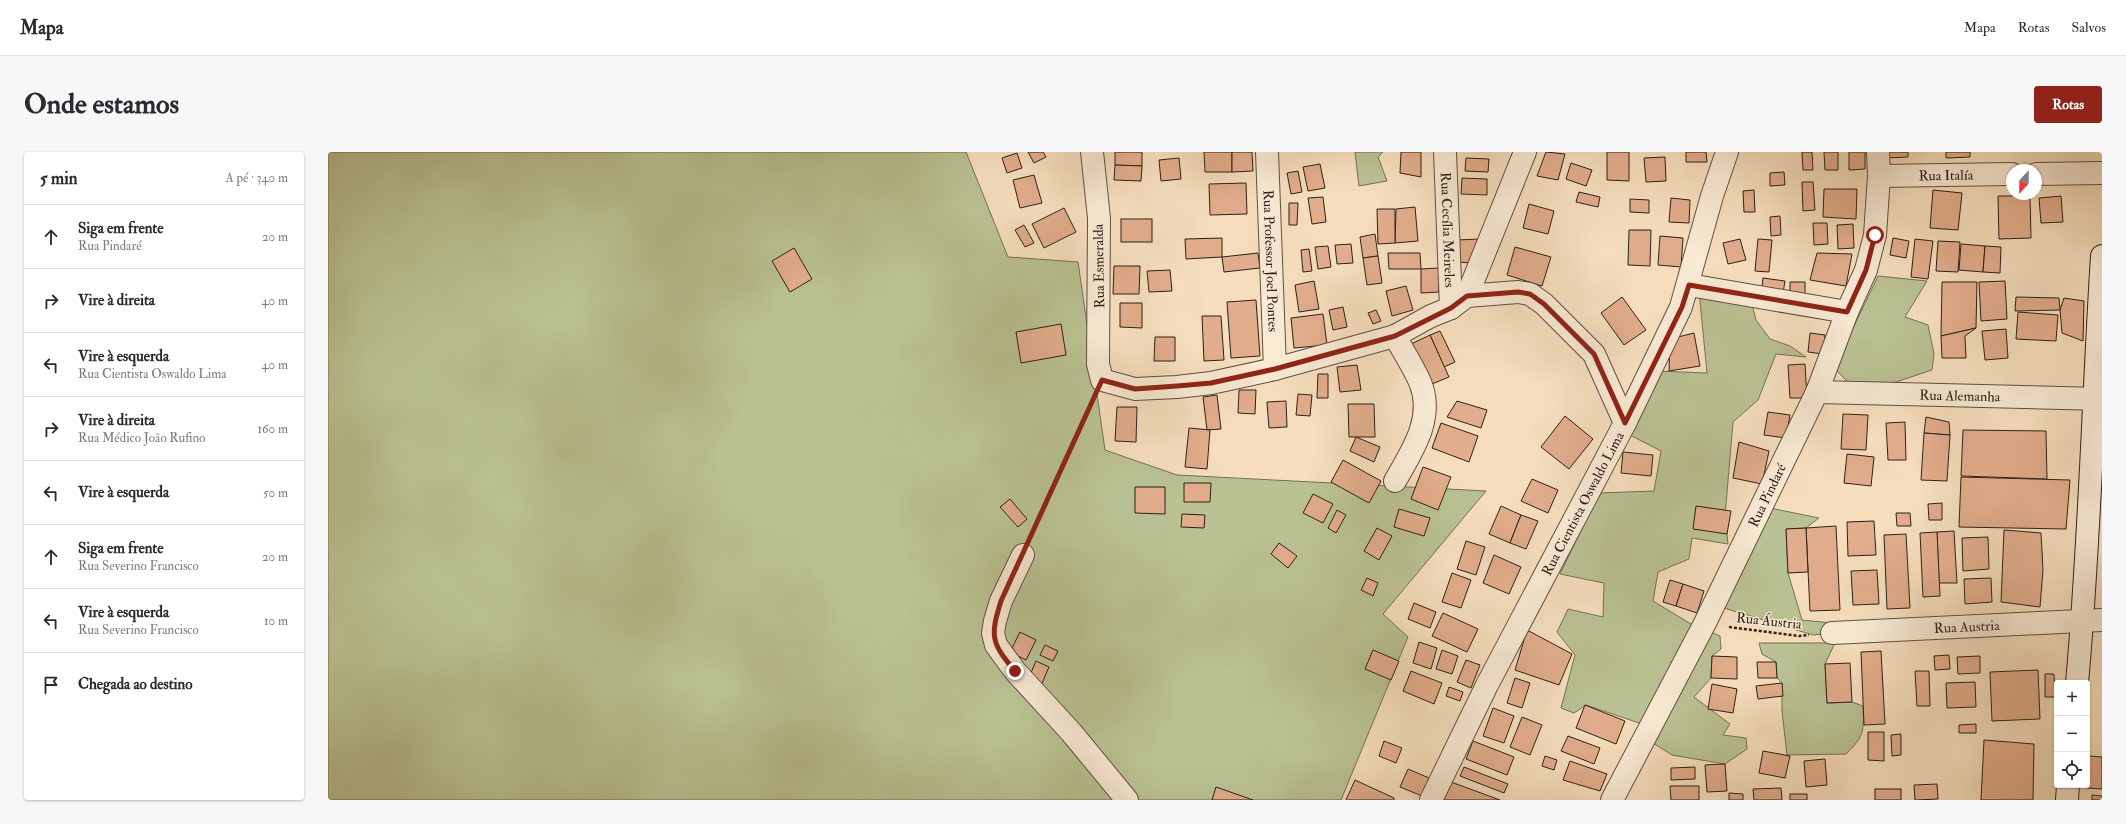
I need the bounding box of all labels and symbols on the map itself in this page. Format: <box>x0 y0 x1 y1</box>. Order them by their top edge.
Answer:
north arrow <box>2006 164 2042 200</box>
street label: Rua Italía <box>1919 166 1974 184</box>
street label: Rua Cecília Meireles <box>1437 172 1459 288</box>
street label: Rua Professor Joel Pontes <box>1260 190 1282 332</box>
street label: Rua Esmeralda <box>1090 223 1108 308</box>
route start <box>1866 226 1884 244</box>
street label: Rua Alemanha <box>1919 386 2001 405</box>
street label: Rua Cientista Oswaldo Lima <box>1538 428 1628 578</box>
street label: Rua Pindaré <box>1744 460 1790 530</box>
street label: Rua Áustria <box>1735 609 1803 633</box>
street label: Rua Austria <box>1933 616 2000 637</box>
route end <box>1006 662 1024 680</box>

